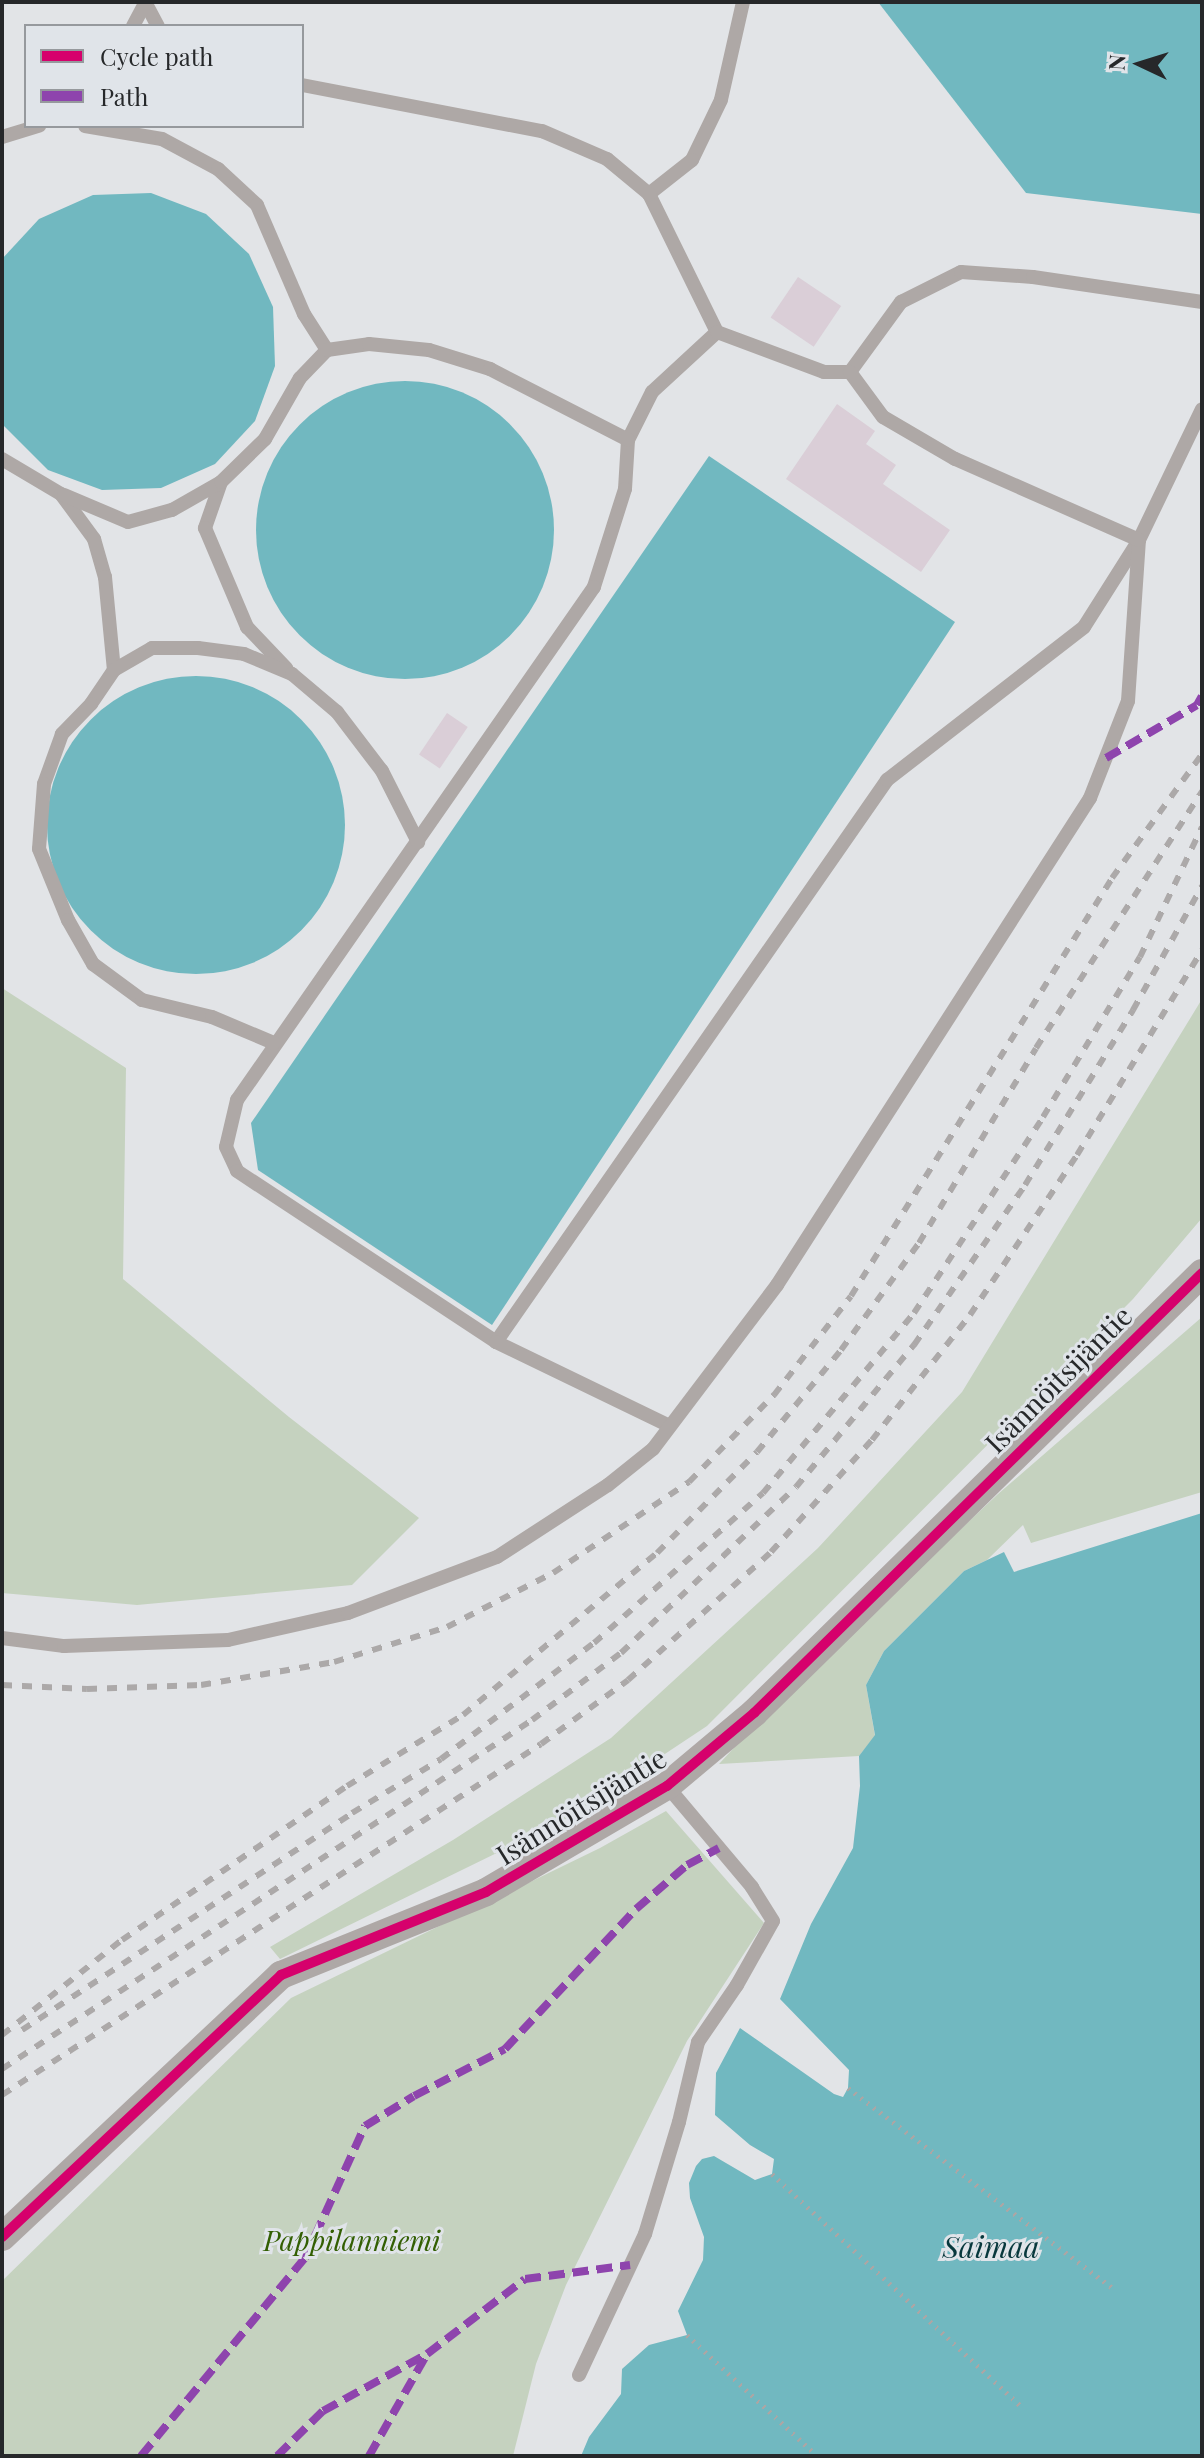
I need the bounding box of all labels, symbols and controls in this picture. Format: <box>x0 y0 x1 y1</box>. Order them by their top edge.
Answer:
legend <box>24 24 304 128</box>
north arrow <box>1100 24 1180 104</box>
text: Cycle path <box>100 40 213 72</box>
text: N <box>1101 53 1132 71</box>
text: Path <box>100 80 148 112</box>
street label: Isännöitsijäntie <box>978 1299 1138 1459</box>
street label: Isännöitsijäntie <box>490 1740 672 1872</box>
park label: Pappilanniemi <box>263 2223 441 2257</box>
water label: Saimaa <box>942 2228 1040 2264</box>

